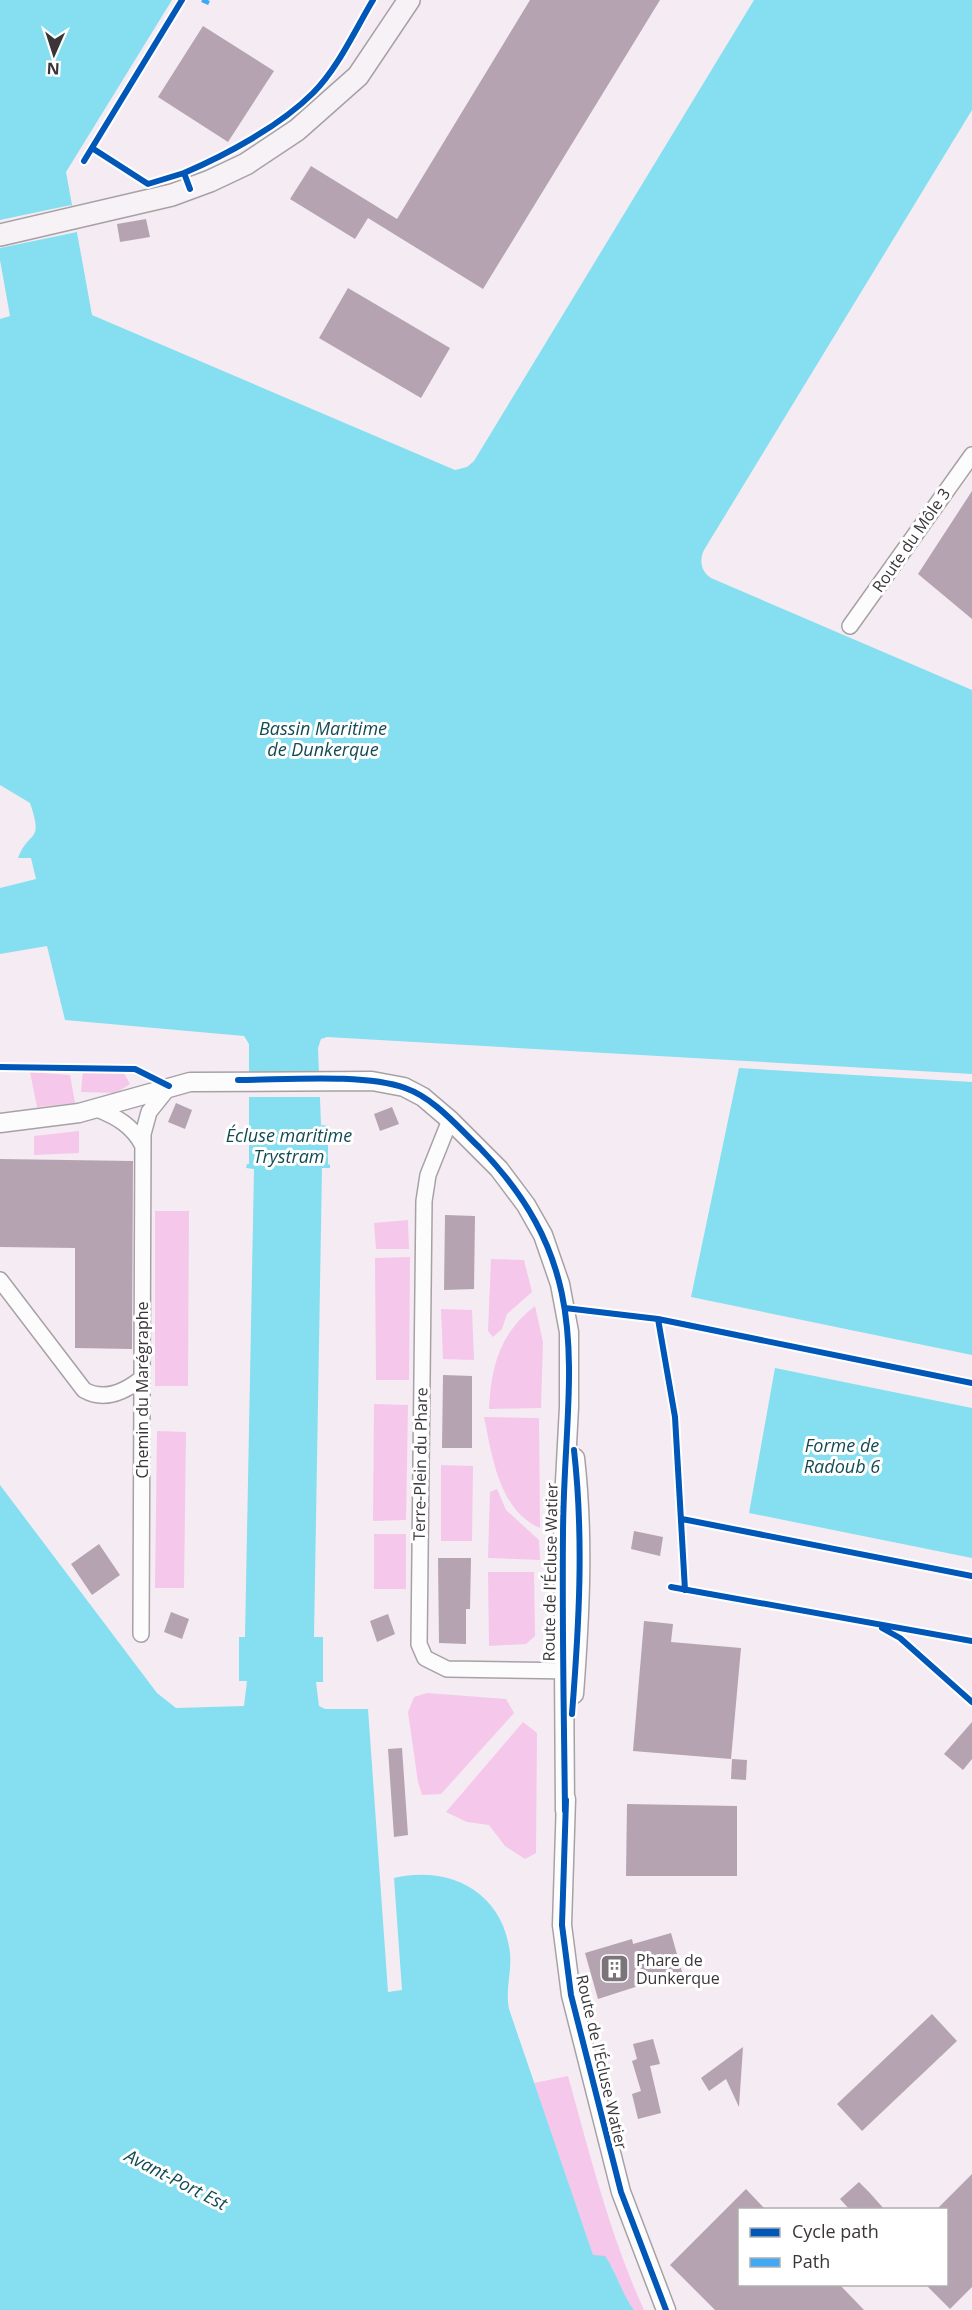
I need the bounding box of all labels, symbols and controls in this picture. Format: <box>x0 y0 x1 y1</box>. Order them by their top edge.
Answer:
north arrow <box>24 24 84 84</box>
text: N <box>46 58 60 80</box>
street label: Route du Môle 3 <box>867 484 955 596</box>
water label: Bassin Maritime de Dunkerque <box>259 716 387 761</box>
water label: Écluse maritime Trystram <box>226 1123 352 1168</box>
street label: Chemin du Marégraphe <box>131 1302 153 1478</box>
street label: Terre-Plein du Phare <box>408 1387 432 1541</box>
water label: Forme de Radoub 6 <box>804 1433 880 1478</box>
street label: Route de l'Écluse Watier <box>537 1482 563 1662</box>
place label: Phare de Dunkerque <box>636 1949 720 1989</box>
building icon: Phare de Dunkerque <box>599 1953 631 1985</box>
street label: Route de l'Écluse Watier <box>571 1972 633 2152</box>
water label: Avant-Port Est <box>120 2142 233 2216</box>
legend <box>738 2208 948 2286</box>
text: Cycle path <box>792 2219 879 2243</box>
text: Path <box>792 2249 830 2273</box>

